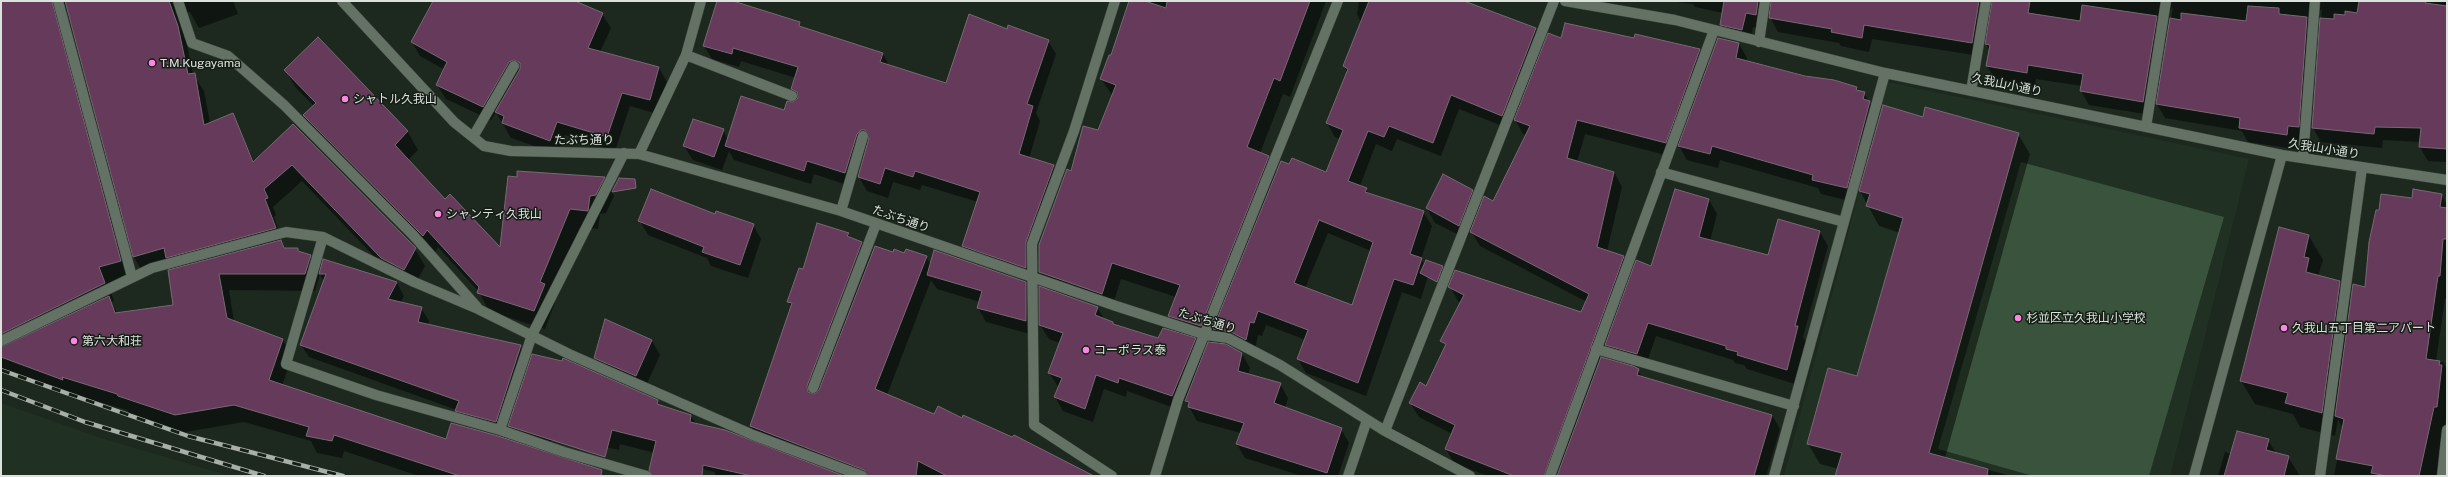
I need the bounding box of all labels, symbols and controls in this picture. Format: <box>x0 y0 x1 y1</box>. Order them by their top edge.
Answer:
place label: T.M.Kugayama <box>160 56 241 70</box>
marker: T.M.Kugayama <box>147 58 157 68</box>
street label: 久我山小通り <box>1970 70 2044 100</box>
place label: シャトル久我山 <box>353 92 437 106</box>
marker: シャトル久我山 <box>340 94 350 104</box>
street label: たぶち通り <box>554 133 614 147</box>
street label: 久我山小通り <box>2287 136 2361 162</box>
street label: たぶち通り <box>870 202 932 236</box>
place label: シャンティ久我山 <box>446 207 542 221</box>
marker: シャンティ久我山 <box>433 209 443 219</box>
street label: たぶち通り <box>1176 305 1238 337</box>
place label: 杉並区立久我山小学校 <box>2026 311 2146 325</box>
marker: 杉並区立久我山小学校 <box>2013 313 2023 323</box>
place label: 久我山五丁目第二アパート <box>2292 321 2436 335</box>
marker: 久我山五丁目第二アパート <box>2279 323 2289 333</box>
place label: 第六大和荘 <box>82 334 142 348</box>
marker: 第六大和荘 <box>69 336 79 346</box>
place label: コーポラス泰 <box>1094 343 1166 357</box>
marker: コーポラス泰 <box>1081 345 1091 355</box>

